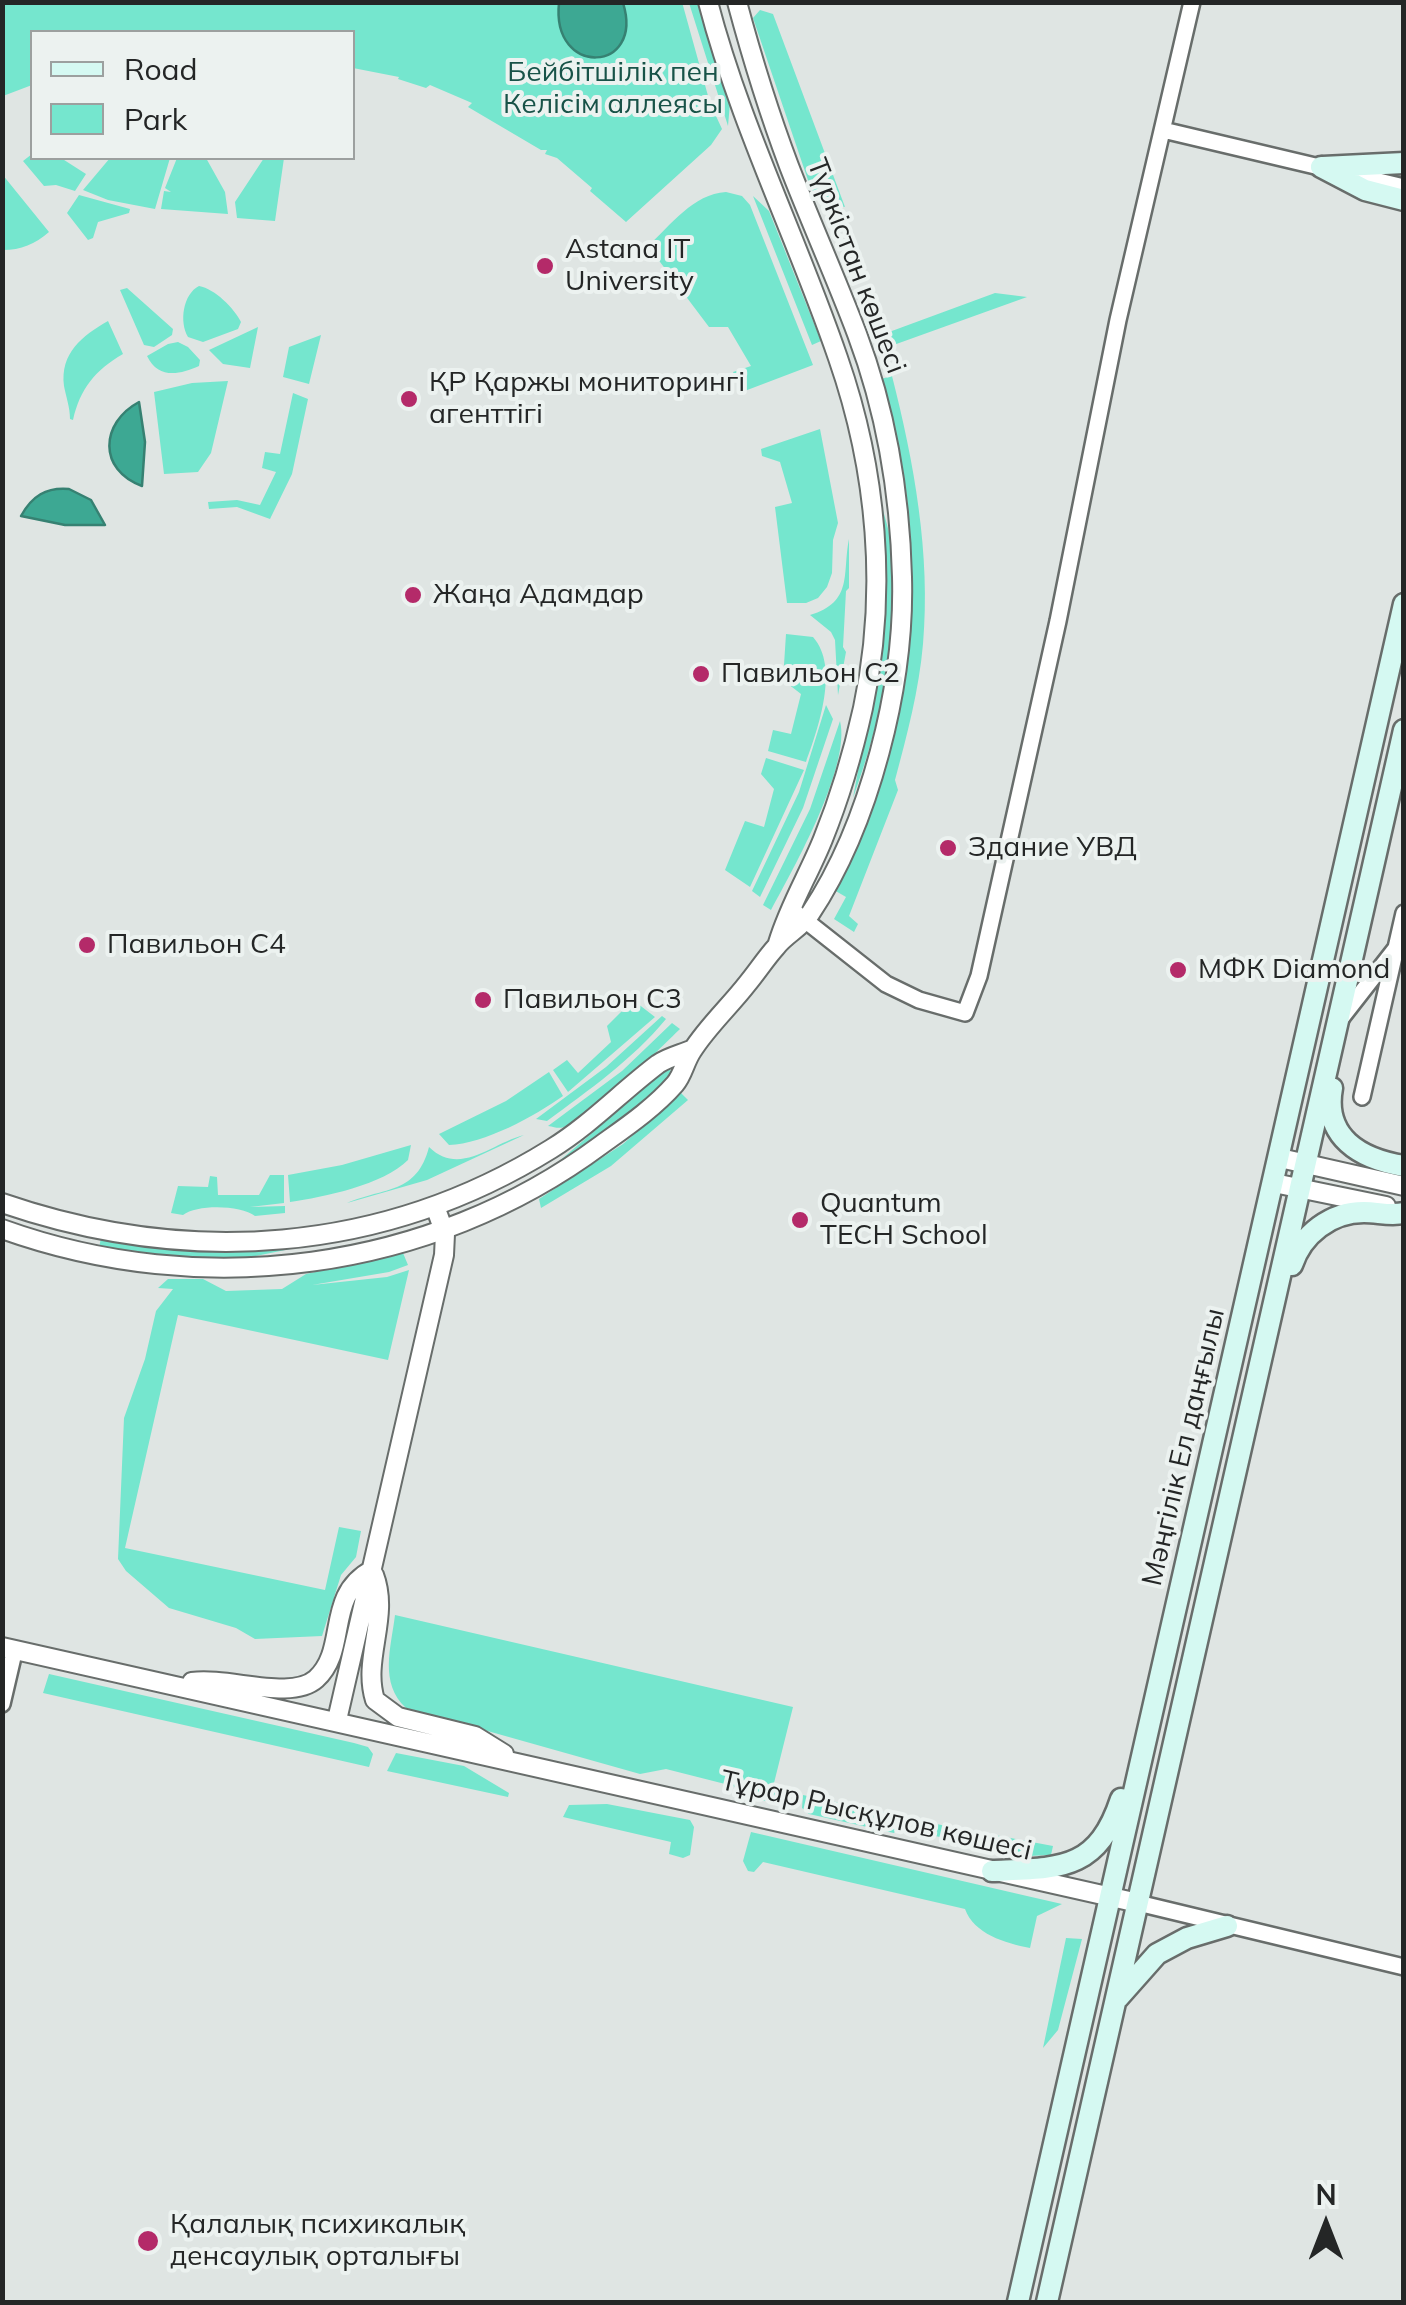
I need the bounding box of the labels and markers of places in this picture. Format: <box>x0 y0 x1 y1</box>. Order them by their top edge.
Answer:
place label: Astana IT University <box>565 233 694 299</box>
marker: Astana IT University <box>534 255 556 277</box>
place label: ҚР Қаржы мониторингі агенттігі <box>429 366 745 432</box>
marker: ҚР Қаржы мониторингі агенттігі <box>398 388 420 410</box>
place label: Жаңа Адамдар <box>433 578 644 612</box>
marker: Жаңа Адамдар <box>402 584 424 606</box>
place label: Павильон С2 <box>721 657 900 691</box>
marker: Павильон С2 <box>690 663 712 685</box>
place label: Здание УВД <box>968 831 1137 865</box>
marker: Здание УВД <box>937 837 959 859</box>
place label: Павильон С4 <box>107 928 286 962</box>
marker: Павильон С4 <box>76 934 98 956</box>
place label: МФК Diamond <box>1198 953 1390 987</box>
marker: МФК Diamond <box>1167 959 1189 981</box>
place label: Павильон С3 <box>503 983 682 1017</box>
marker: Павильон С3 <box>472 989 494 1011</box>
place label: Quantum TECH School <box>820 1187 988 1253</box>
marker: Quantum TECH School <box>789 1209 811 1231</box>
place label: Қалалық психикалық денсаулық орталығы <box>170 2208 466 2274</box>
marker: Қалалық психикалық денсаулық орталығы <box>135 2228 161 2254</box>

